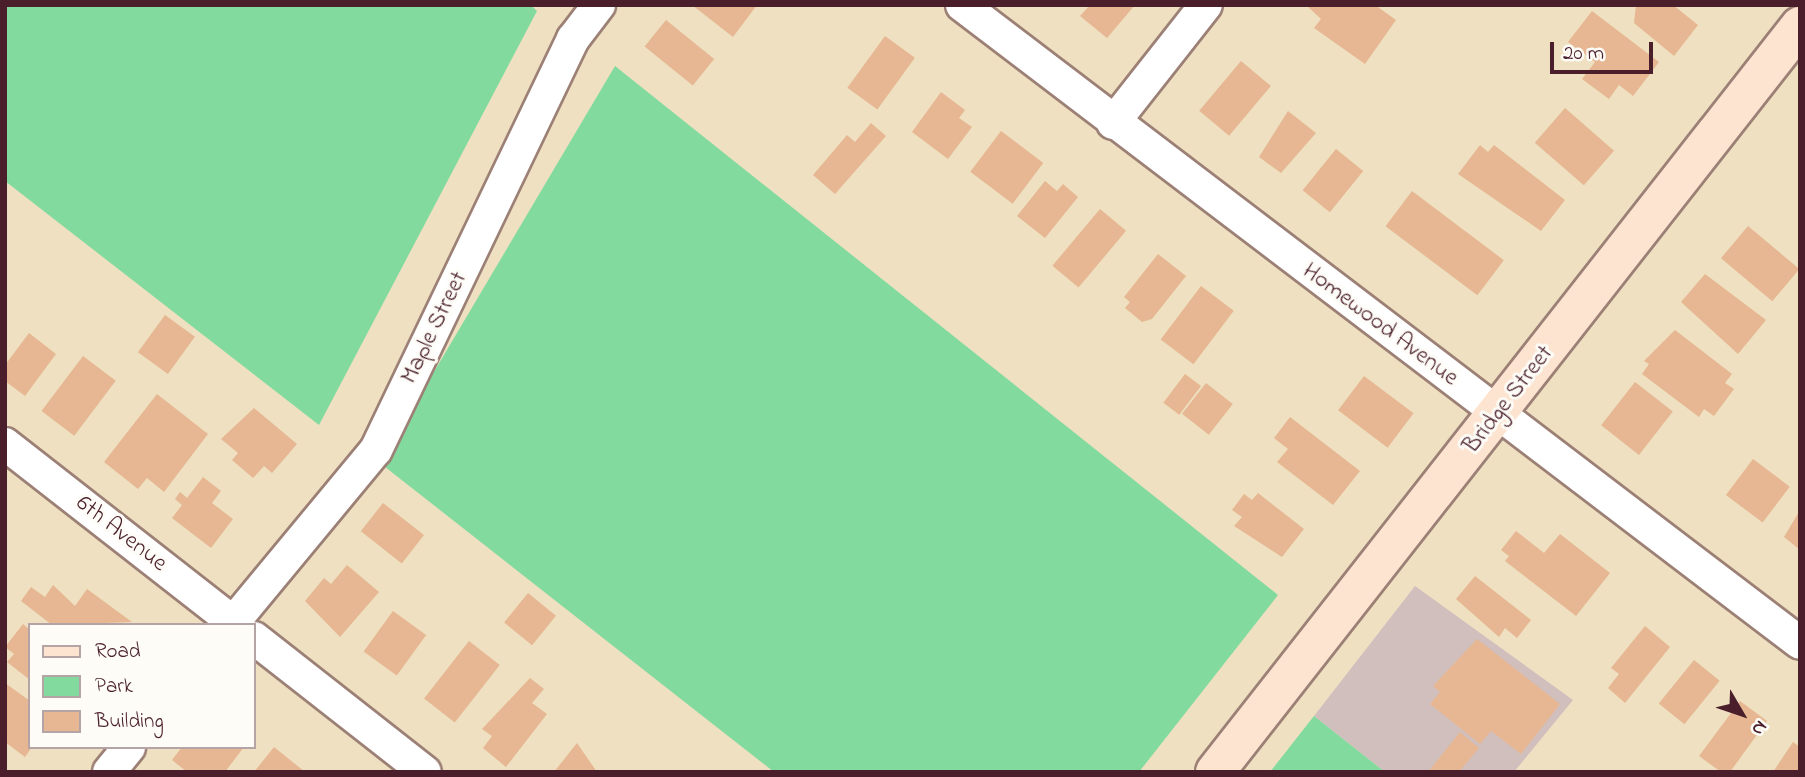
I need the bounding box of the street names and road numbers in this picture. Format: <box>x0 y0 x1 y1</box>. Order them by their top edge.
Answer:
street label: Homewood Avenue <box>1296 257 1464 393</box>
street label: Maple Street <box>396 267 474 389</box>
street label: Bridge Street <box>1458 340 1560 460</box>
street label: 6th Avenue <box>70 489 172 579</box>

